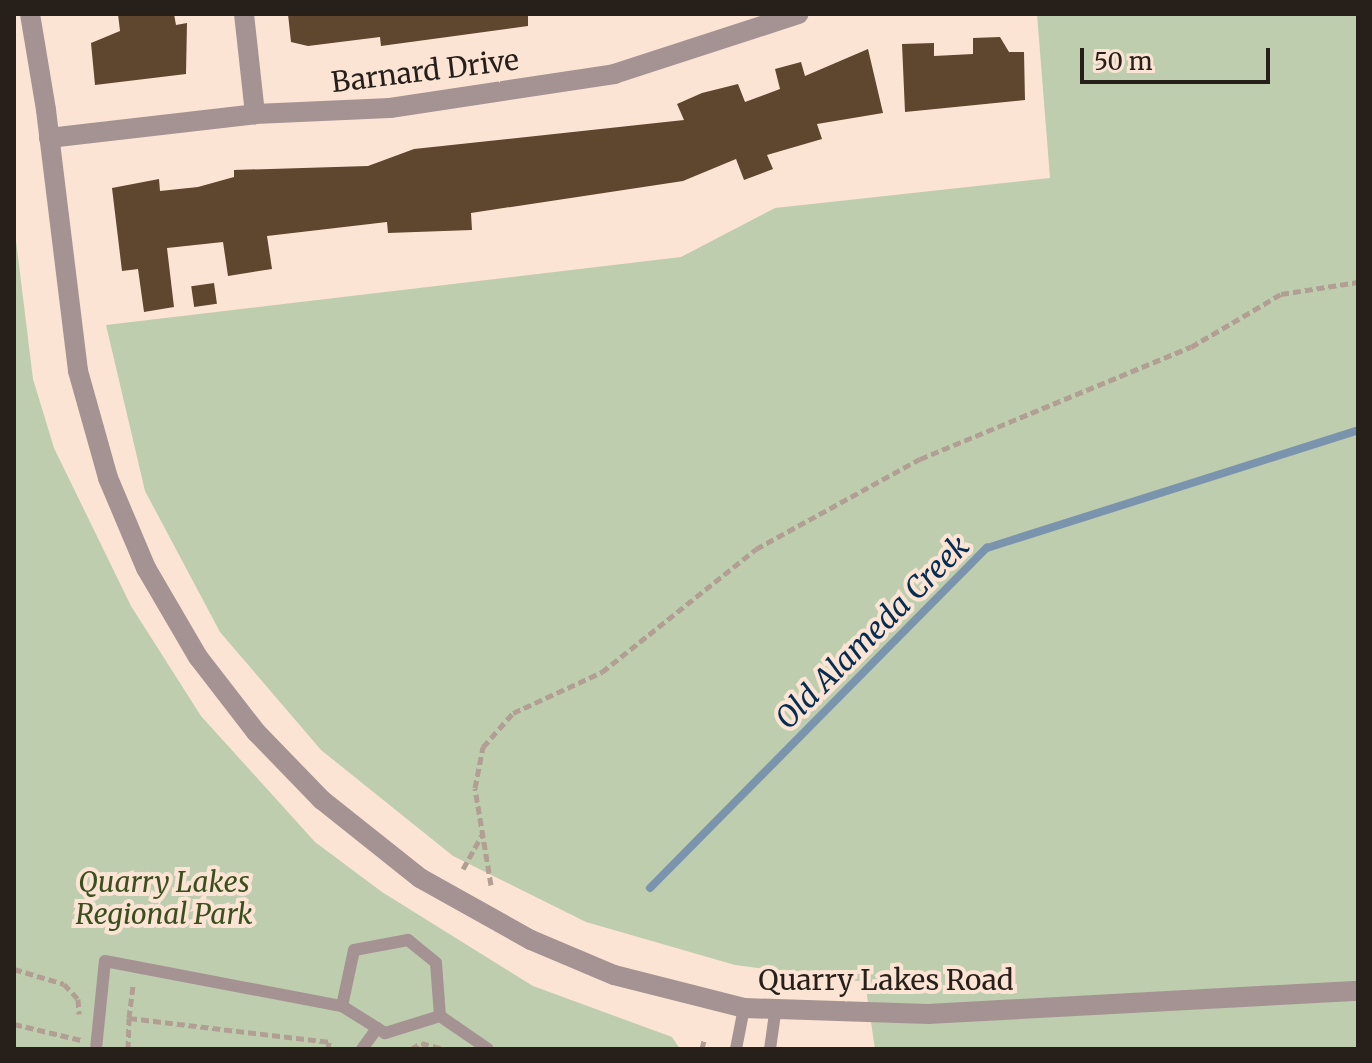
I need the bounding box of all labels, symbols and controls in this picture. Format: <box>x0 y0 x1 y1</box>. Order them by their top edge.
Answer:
scale bar <box>1084 32 1274 82</box>
street label: Barnard Drive <box>329 43 521 99</box>
text: 50 m <box>1094 46 1153 77</box>
water label: Old Alameda Creek <box>768 528 976 736</box>
park label: Quarry Lakes Regional Park <box>75 865 253 931</box>
street label: Quarry Lakes Road <box>758 963 1014 997</box>

